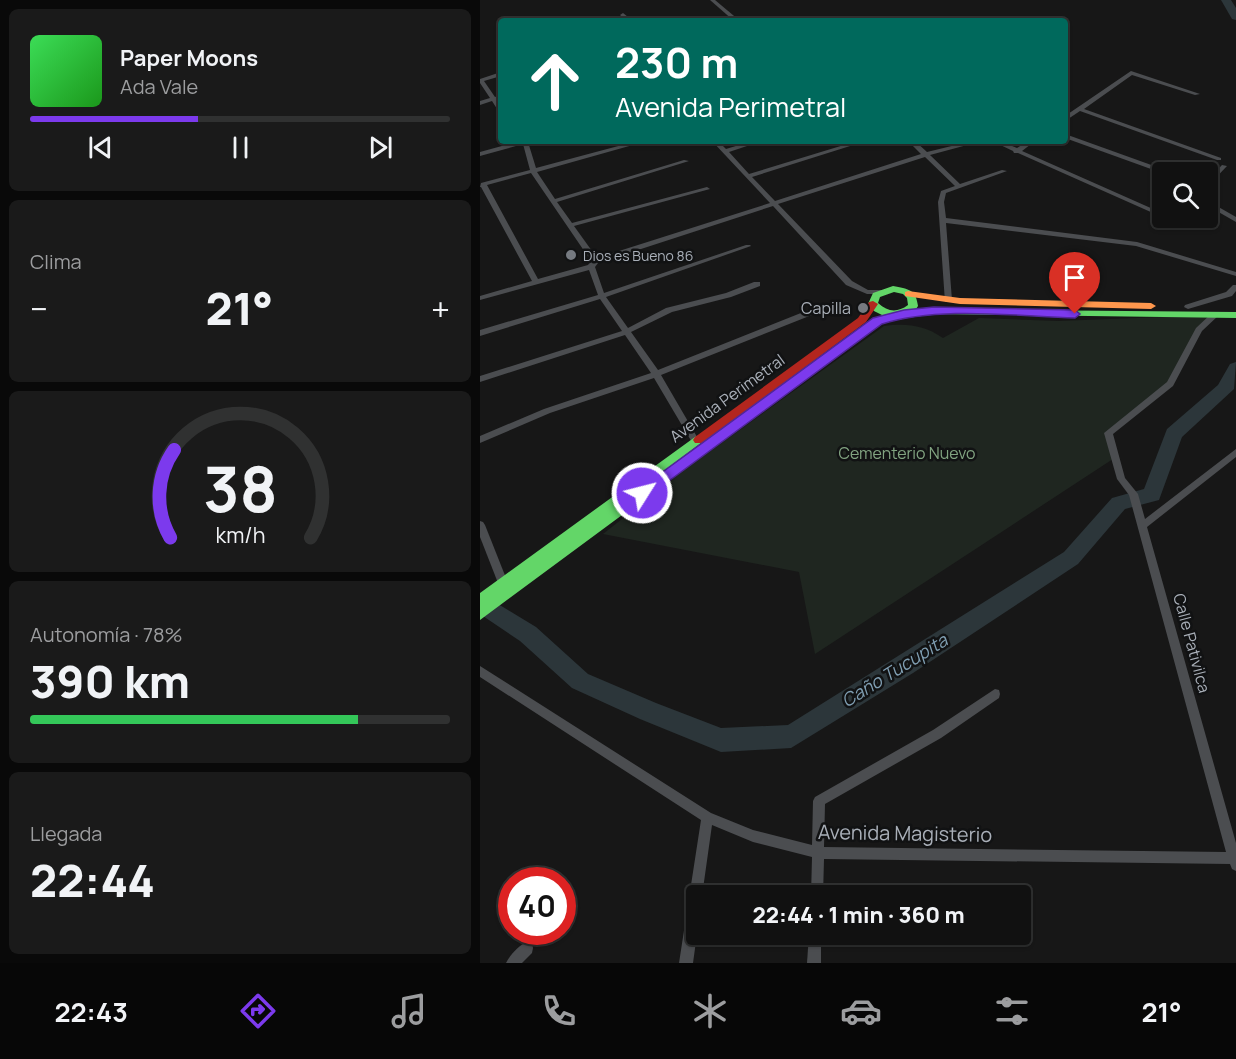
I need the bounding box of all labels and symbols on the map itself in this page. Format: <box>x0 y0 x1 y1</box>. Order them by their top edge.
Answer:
place label: Dios es Bueno 86 <box>583 246 693 265</box>
marker: Dios es Bueno 86 <box>564 248 578 262</box>
pin <box>1049 252 1100 314</box>
place label: Capilla <box>801 297 851 319</box>
marker: Capilla <box>856 301 870 315</box>
street label: Avenida Perimetral <box>665 349 789 447</box>
park label: Cementerio Nuevo <box>838 442 976 464</box>
position arrow <box>610 461 674 525</box>
street label: Calle Pativilca <box>1168 591 1216 695</box>
water label: Caño Tucupita <box>836 627 953 712</box>
street label: Avenida Magisterio <box>818 818 993 848</box>
speed limit sign: 40 <box>498 867 576 945</box>

